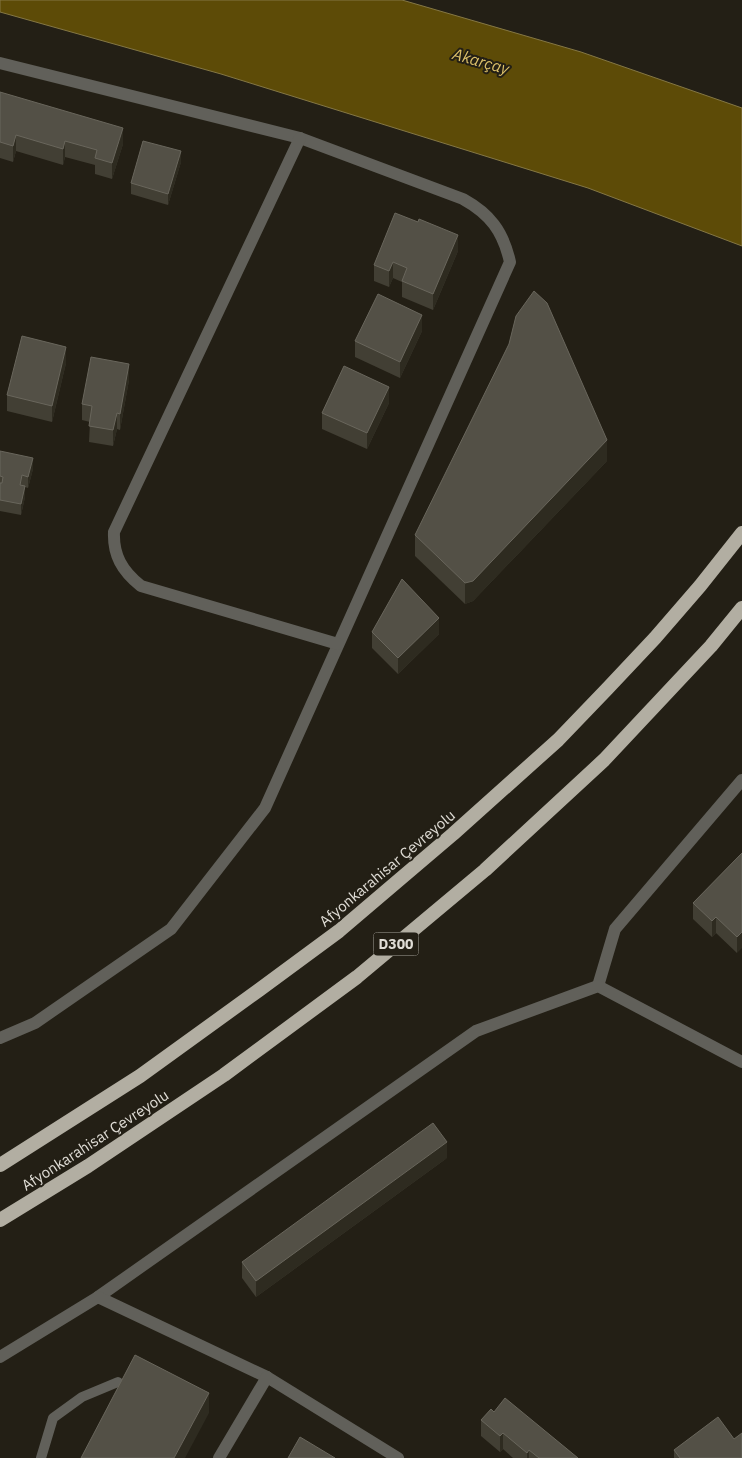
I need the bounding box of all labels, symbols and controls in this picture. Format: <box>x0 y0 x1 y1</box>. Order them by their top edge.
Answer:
water label: Akarçay <box>450 43 513 79</box>
street label: Afyonkarahisar Çevreyolu <box>315 806 459 930</box>
road number: D300 <box>374 932 418 956</box>
street label: Afyonkarahisar Çevreyolu <box>18 1085 172 1195</box>

